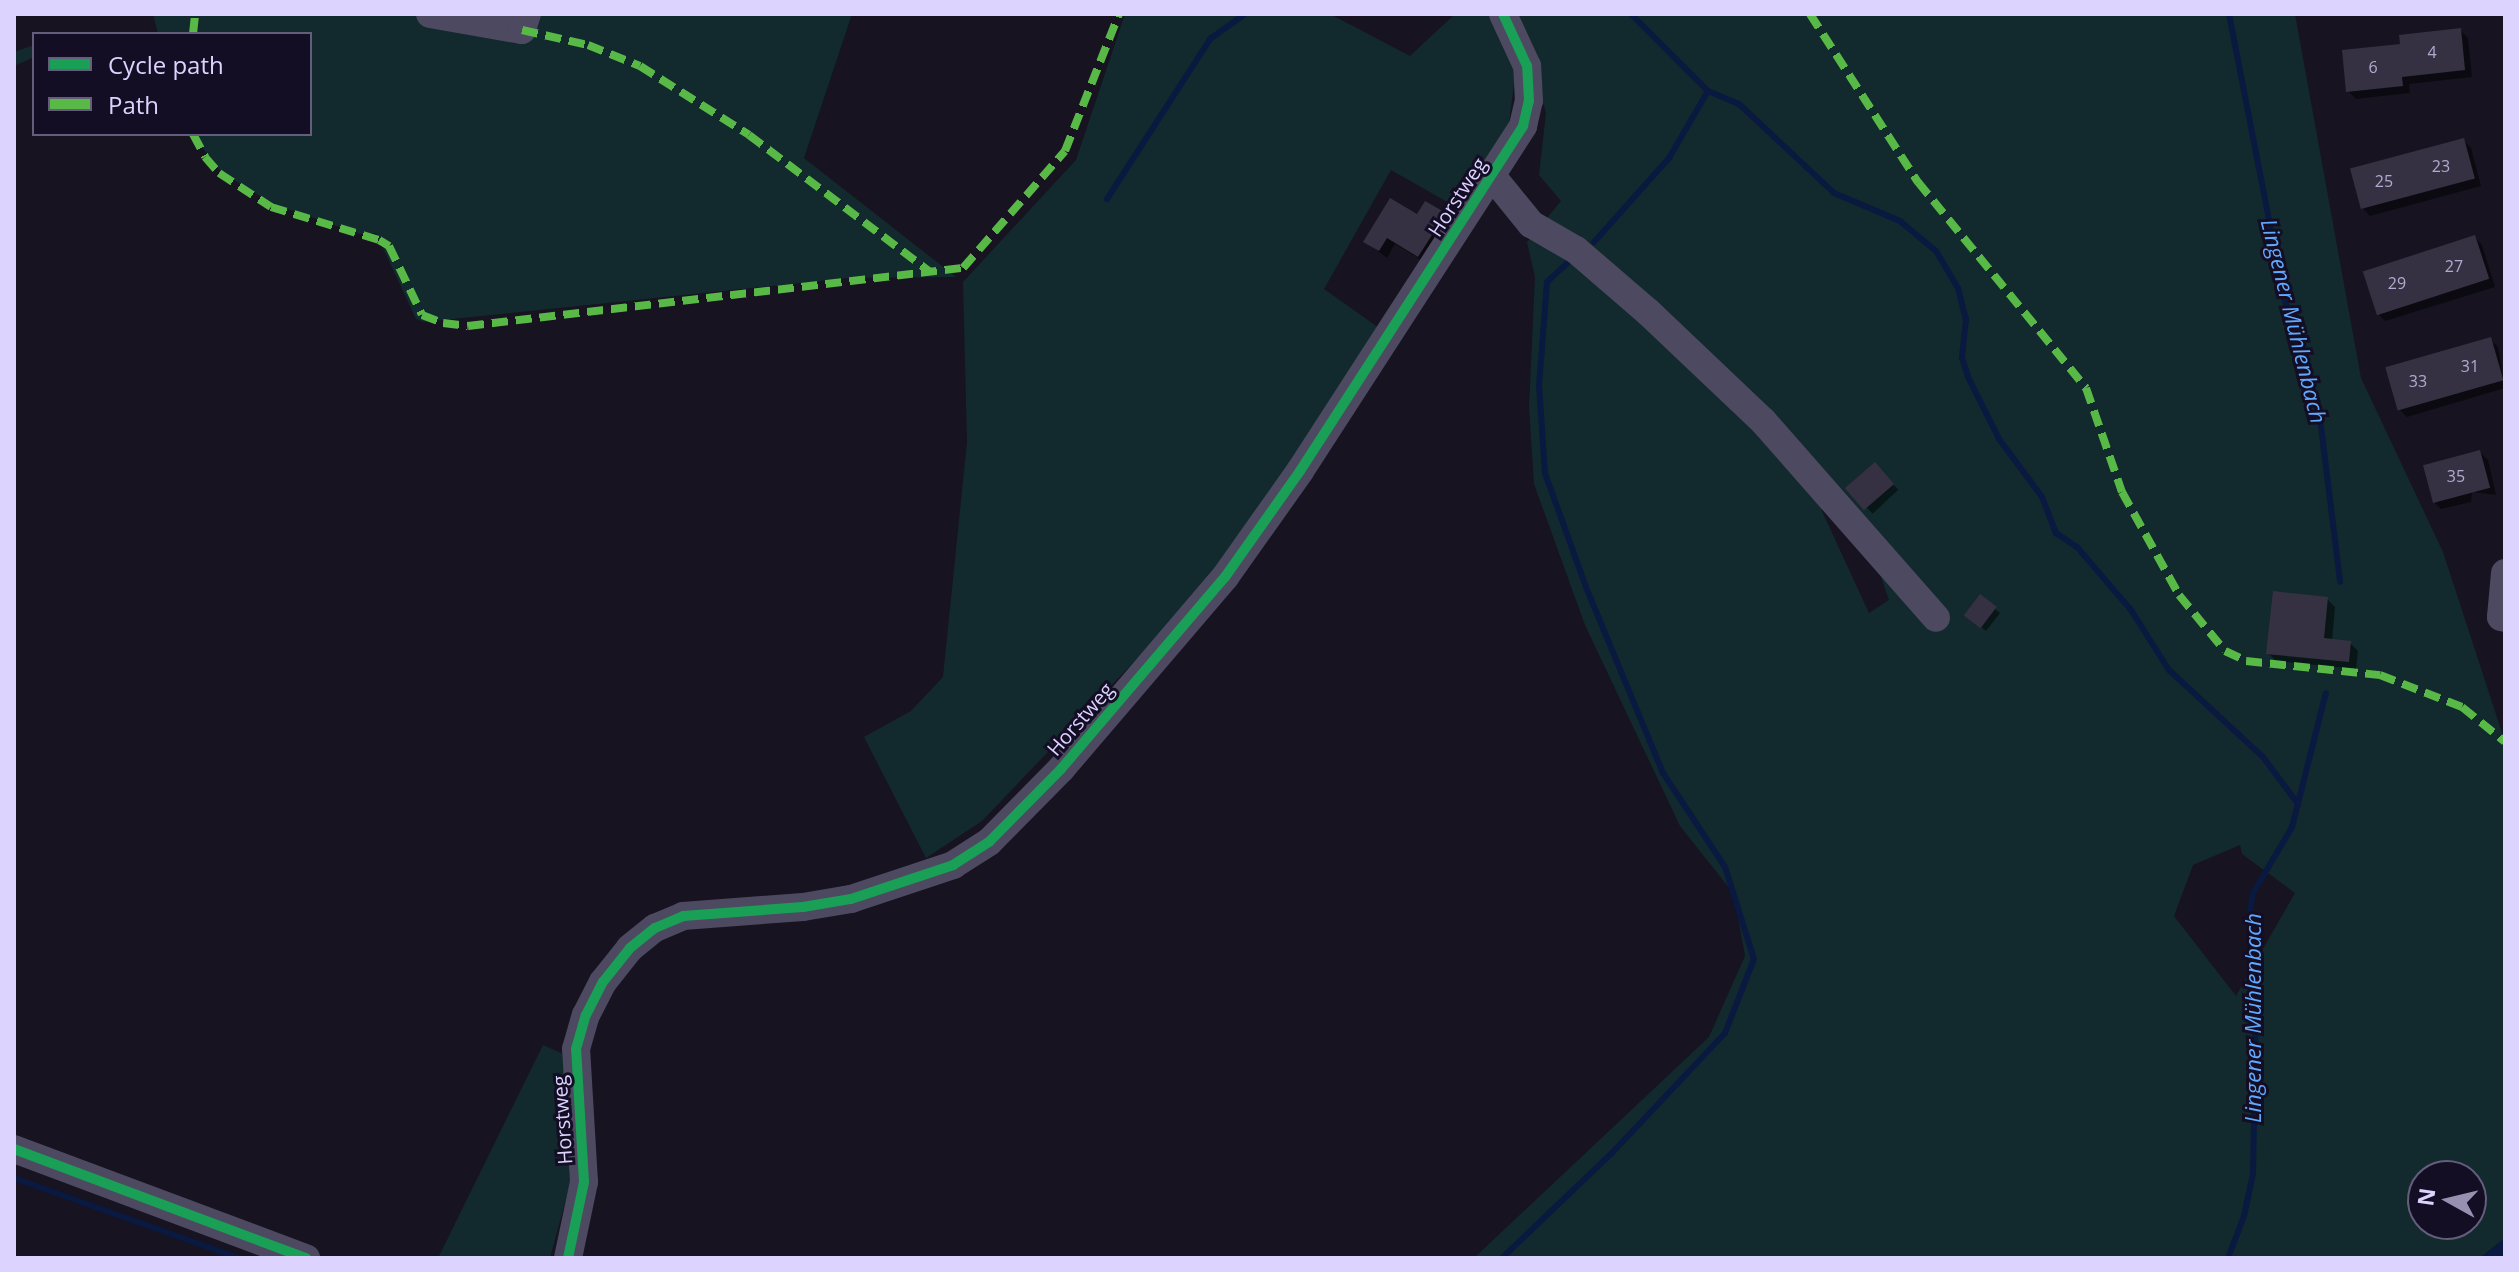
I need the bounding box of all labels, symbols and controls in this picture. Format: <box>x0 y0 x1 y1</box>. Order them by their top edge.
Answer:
legend <box>32 32 312 136</box>
house number: 4 <box>2427 42 2437 62</box>
text: Cycle path <box>108 48 224 81</box>
house number: 6 <box>2368 57 2378 77</box>
text: Path <box>108 88 159 121</box>
street label: Horstweg <box>1423 153 1491 241</box>
house number: 23 <box>2432 156 2450 176</box>
house number: 25 <box>2375 171 2393 191</box>
water label: Lingener Mühlenbach <box>2256 216 2332 426</box>
house number: 27 <box>2445 256 2463 276</box>
house number: 29 <box>2388 273 2406 293</box>
house number: 31 <box>2461 356 2479 376</box>
house number: 33 <box>2409 371 2427 391</box>
house number: 35 <box>2447 466 2465 486</box>
street label: Horstweg <box>1042 677 1118 761</box>
water label: Lingener Mühlenbach <box>2240 913 2266 1123</box>
street label: Horstweg <box>547 1075 577 1165</box>
north arrow <box>2407 1160 2487 1240</box>
text: N <box>2409 1186 2441 1208</box>

